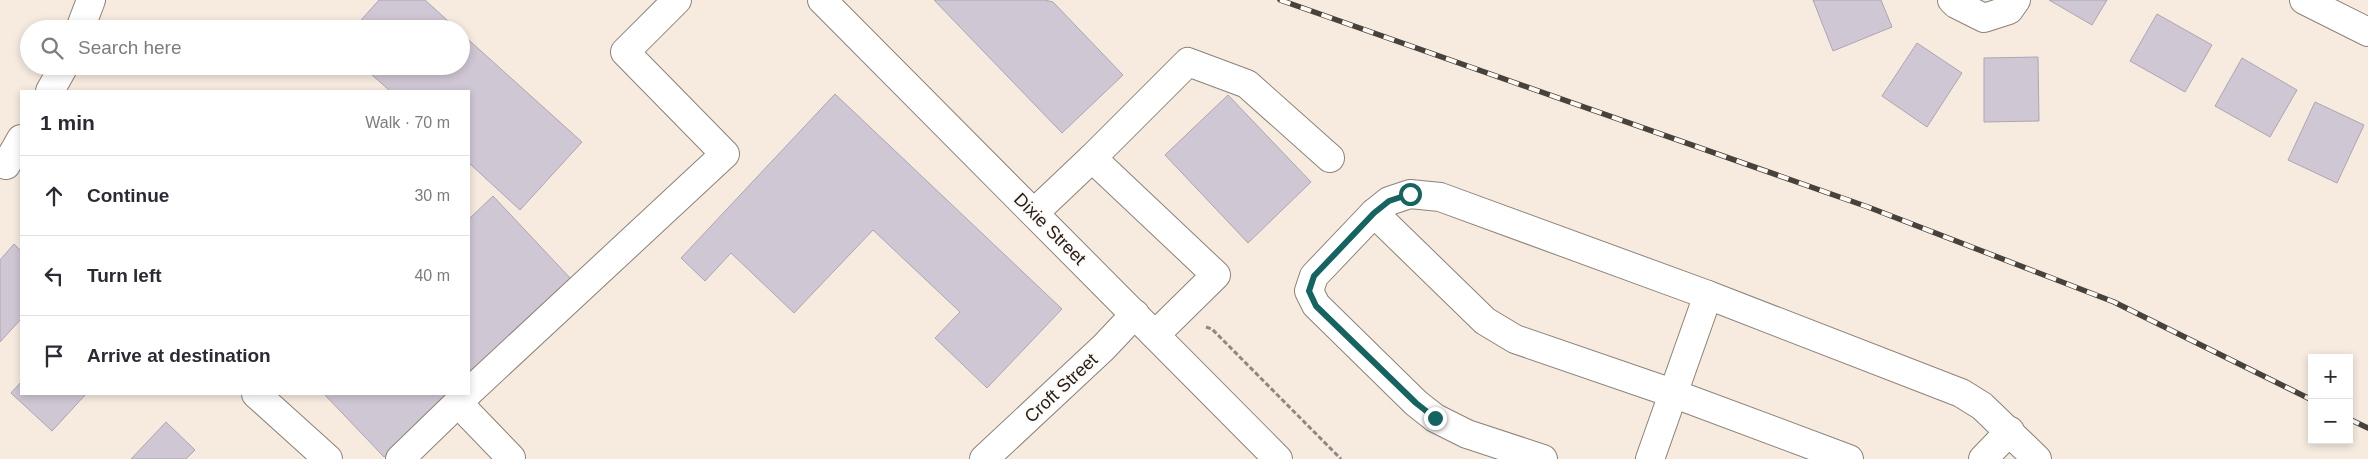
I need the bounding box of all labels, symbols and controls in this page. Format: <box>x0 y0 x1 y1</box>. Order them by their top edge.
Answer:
search box <box>20 20 470 75</box>
icon: search <box>38 34 66 62</box>
text: Search here <box>78 37 182 58</box>
text: 1 min <box>40 111 95 134</box>
text: Walk · 70 m <box>365 114 450 131</box>
icon: ahead <box>40 182 68 210</box>
route start <box>1399 183 1422 206</box>
text: Continue <box>87 185 169 206</box>
text: 30 m <box>414 187 450 204</box>
street label: Dixie Street <box>1010 189 1090 269</box>
icon: left <box>40 262 68 290</box>
text: Turn left <box>87 265 162 286</box>
text: 40 m <box>414 267 450 284</box>
icon: arrive <box>40 342 68 370</box>
text: Arrive at destination <box>87 345 271 366</box>
street label: Croft Street <box>1021 349 1101 427</box>
map controls <box>2308 354 2353 444</box>
button: + <box>2308 354 2353 399</box>
button: − <box>2308 399 2353 444</box>
route end <box>1424 407 1447 430</box>

